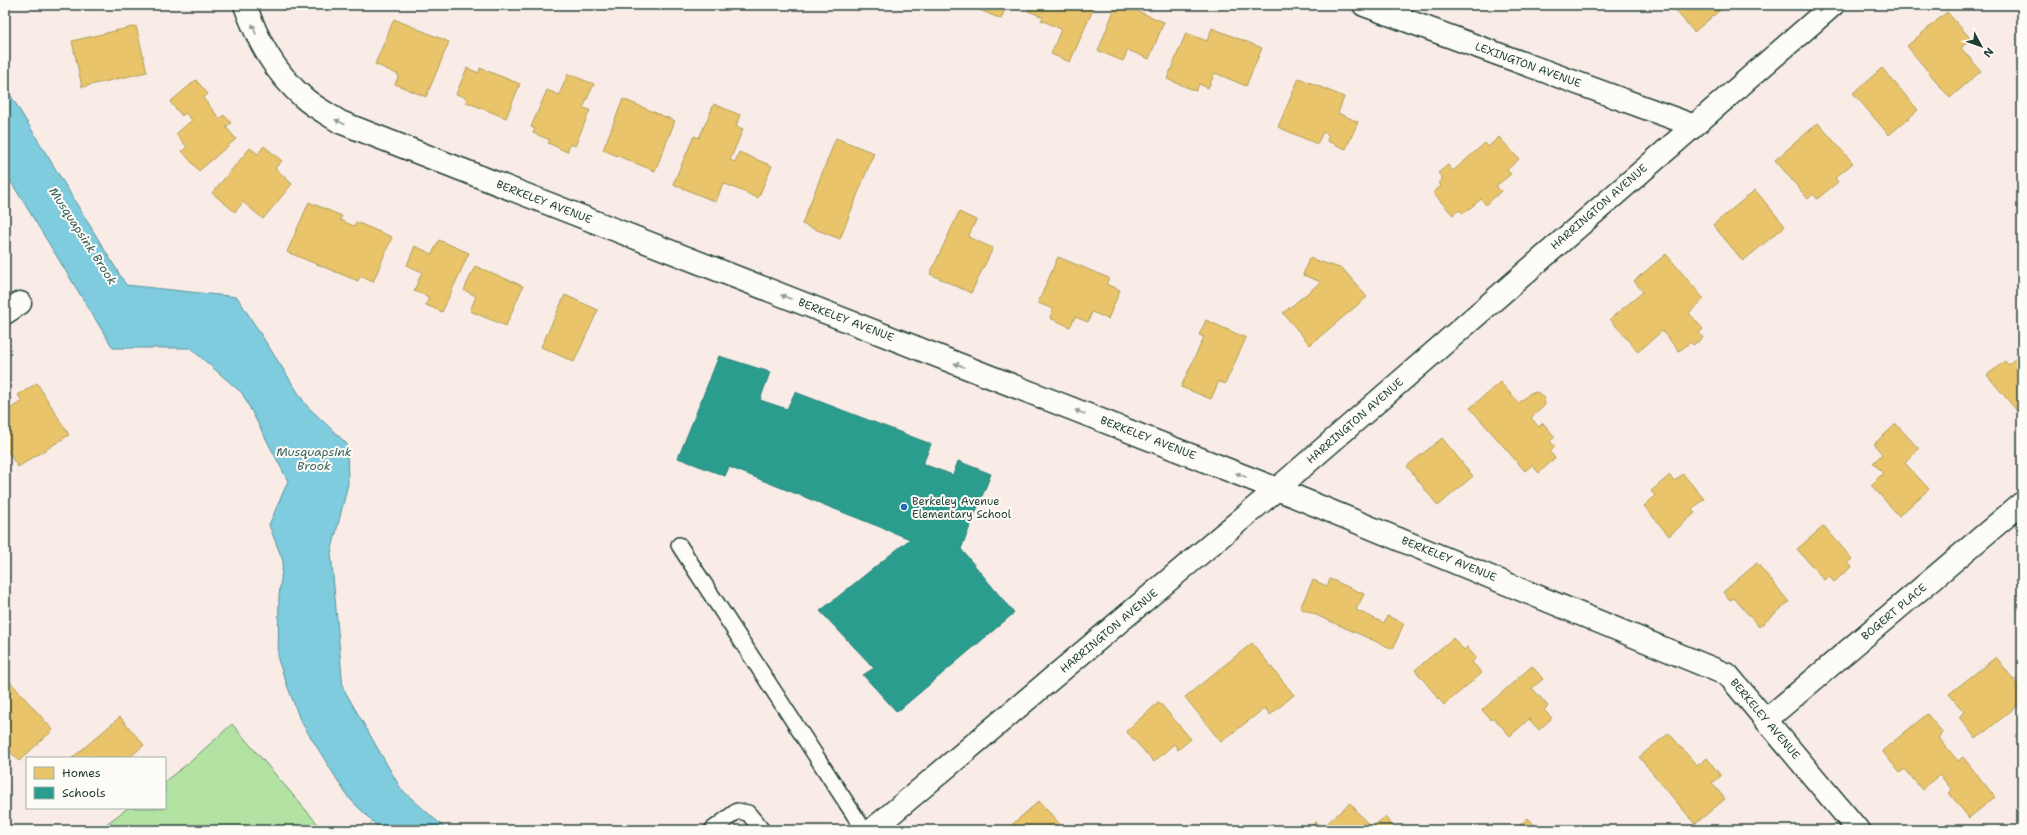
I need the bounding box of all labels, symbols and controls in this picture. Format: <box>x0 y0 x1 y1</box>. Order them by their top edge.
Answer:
one-way arrow <box>250 22 256 34</box>
north arrow <box>1961 26 2001 66</box>
street label: LEXINGTON AVENUE <box>1473 39 1583 91</box>
text: N <box>1979 44 1997 61</box>
one-way arrow <box>334 118 346 125</box>
street label: HARRINGTON AVENUE <box>1547 161 1651 253</box>
street label: BERKELEY AVENUE <box>494 177 594 227</box>
water label: Musquapsink Brook <box>45 184 121 288</box>
one-way arrow <box>780 293 792 299</box>
street label: BERKELEY AVENUE <box>796 295 896 345</box>
one-way arrow <box>953 361 965 367</box>
street label: HARRINGTON AVENUE <box>1303 375 1407 467</box>
one-way arrow <box>1074 408 1086 414</box>
street label: BERKELEY AVENUE <box>1098 413 1198 463</box>
water label: Musquapsink Brook <box>276 444 352 474</box>
one-way arrow <box>1234 471 1246 477</box>
place label: Berkeley Avenue Elementary School <box>912 494 1012 522</box>
marker: Berkeley Avenue Elementary School <box>899 502 909 512</box>
street label: BERKELEY AVENUE <box>1399 533 1499 585</box>
street label: BOGERT PLACE <box>1858 580 1930 644</box>
street label: HARRINGTON AVENUE <box>1057 585 1161 676</box>
street label: BERKELEY AVENUE <box>1727 675 1803 763</box>
legend <box>26 757 166 809</box>
text: Homes <box>62 765 101 781</box>
text: Schools <box>62 785 106 801</box>

